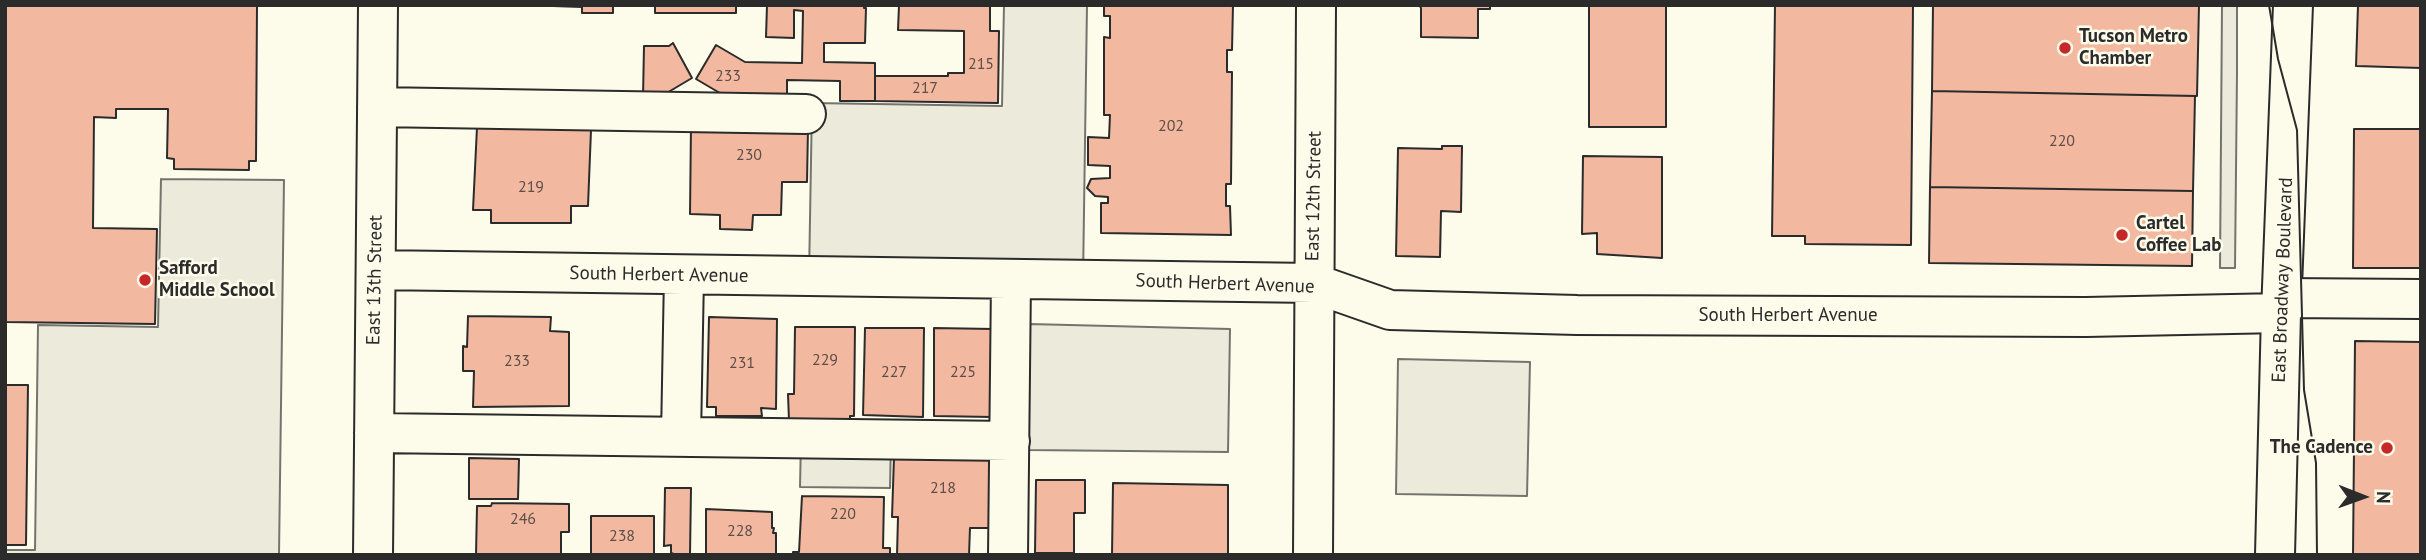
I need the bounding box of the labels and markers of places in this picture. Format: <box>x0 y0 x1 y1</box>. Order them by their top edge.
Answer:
place label: Tucson Metro Chamber <box>2079 26 2188 70</box>
marker: Tucson Metro Chamber <box>2057 40 2073 56</box>
place label: Cartel Coffee Lab <box>2136 213 2221 257</box>
marker: Cartel Coffee Lab <box>2114 227 2130 243</box>
place label: Safford Middle School <box>159 258 274 302</box>
marker: Safford Middle School <box>137 272 153 288</box>
place label: The Cadence <box>2270 437 2373 459</box>
marker: The Cadence <box>2379 440 2395 456</box>

